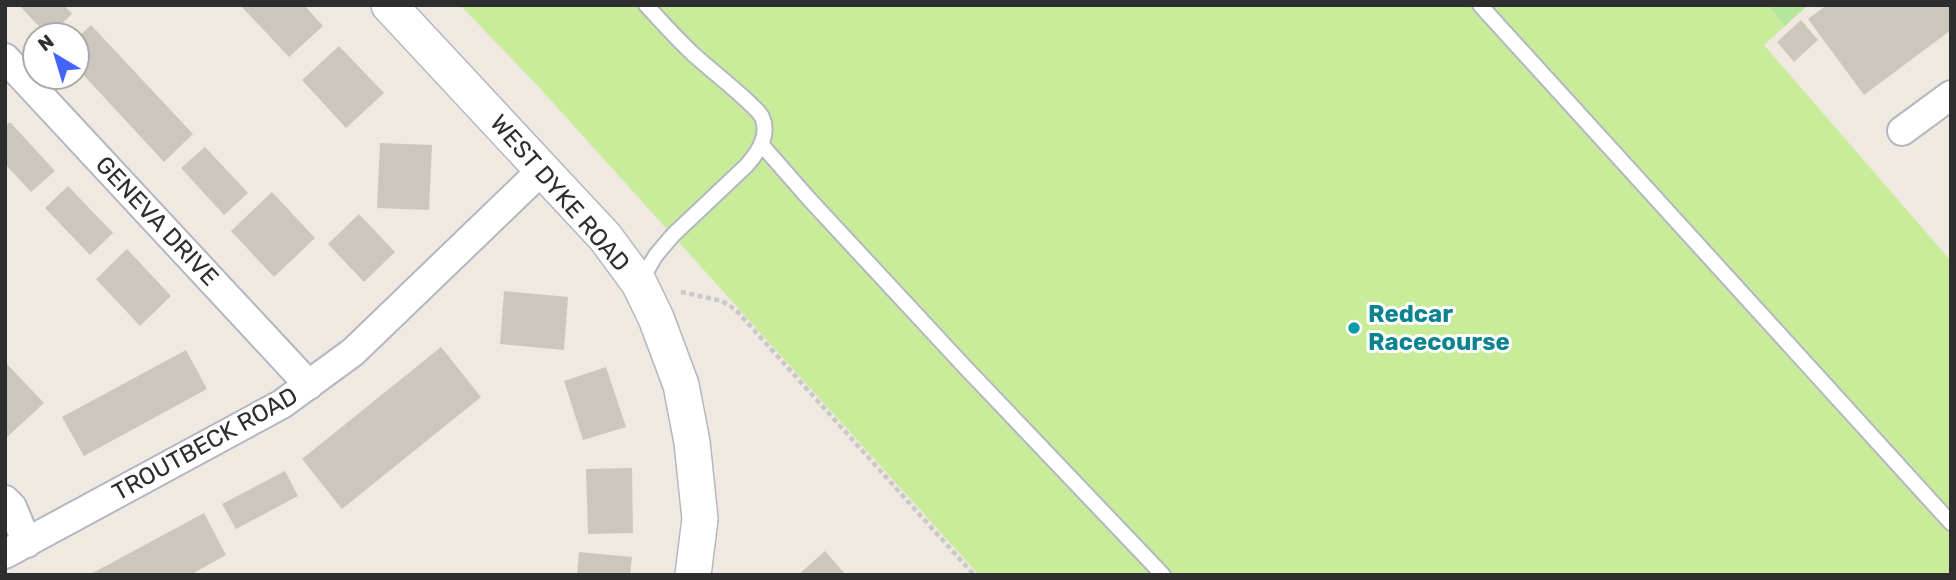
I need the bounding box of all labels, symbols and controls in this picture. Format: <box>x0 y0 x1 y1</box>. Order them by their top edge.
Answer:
north arrow <box>21 21 91 91</box>
text: N <box>33 30 58 56</box>
street label: WEST DYKE ROAD <box>484 109 636 277</box>
street label: GENEVA DRIVE <box>90 150 224 292</box>
place label: Redcar Racecourse <box>1368 300 1510 356</box>
marker: Redcar Racecourse <box>1346 320 1362 336</box>
street label: TROUTBECK ROAD <box>108 382 302 506</box>

